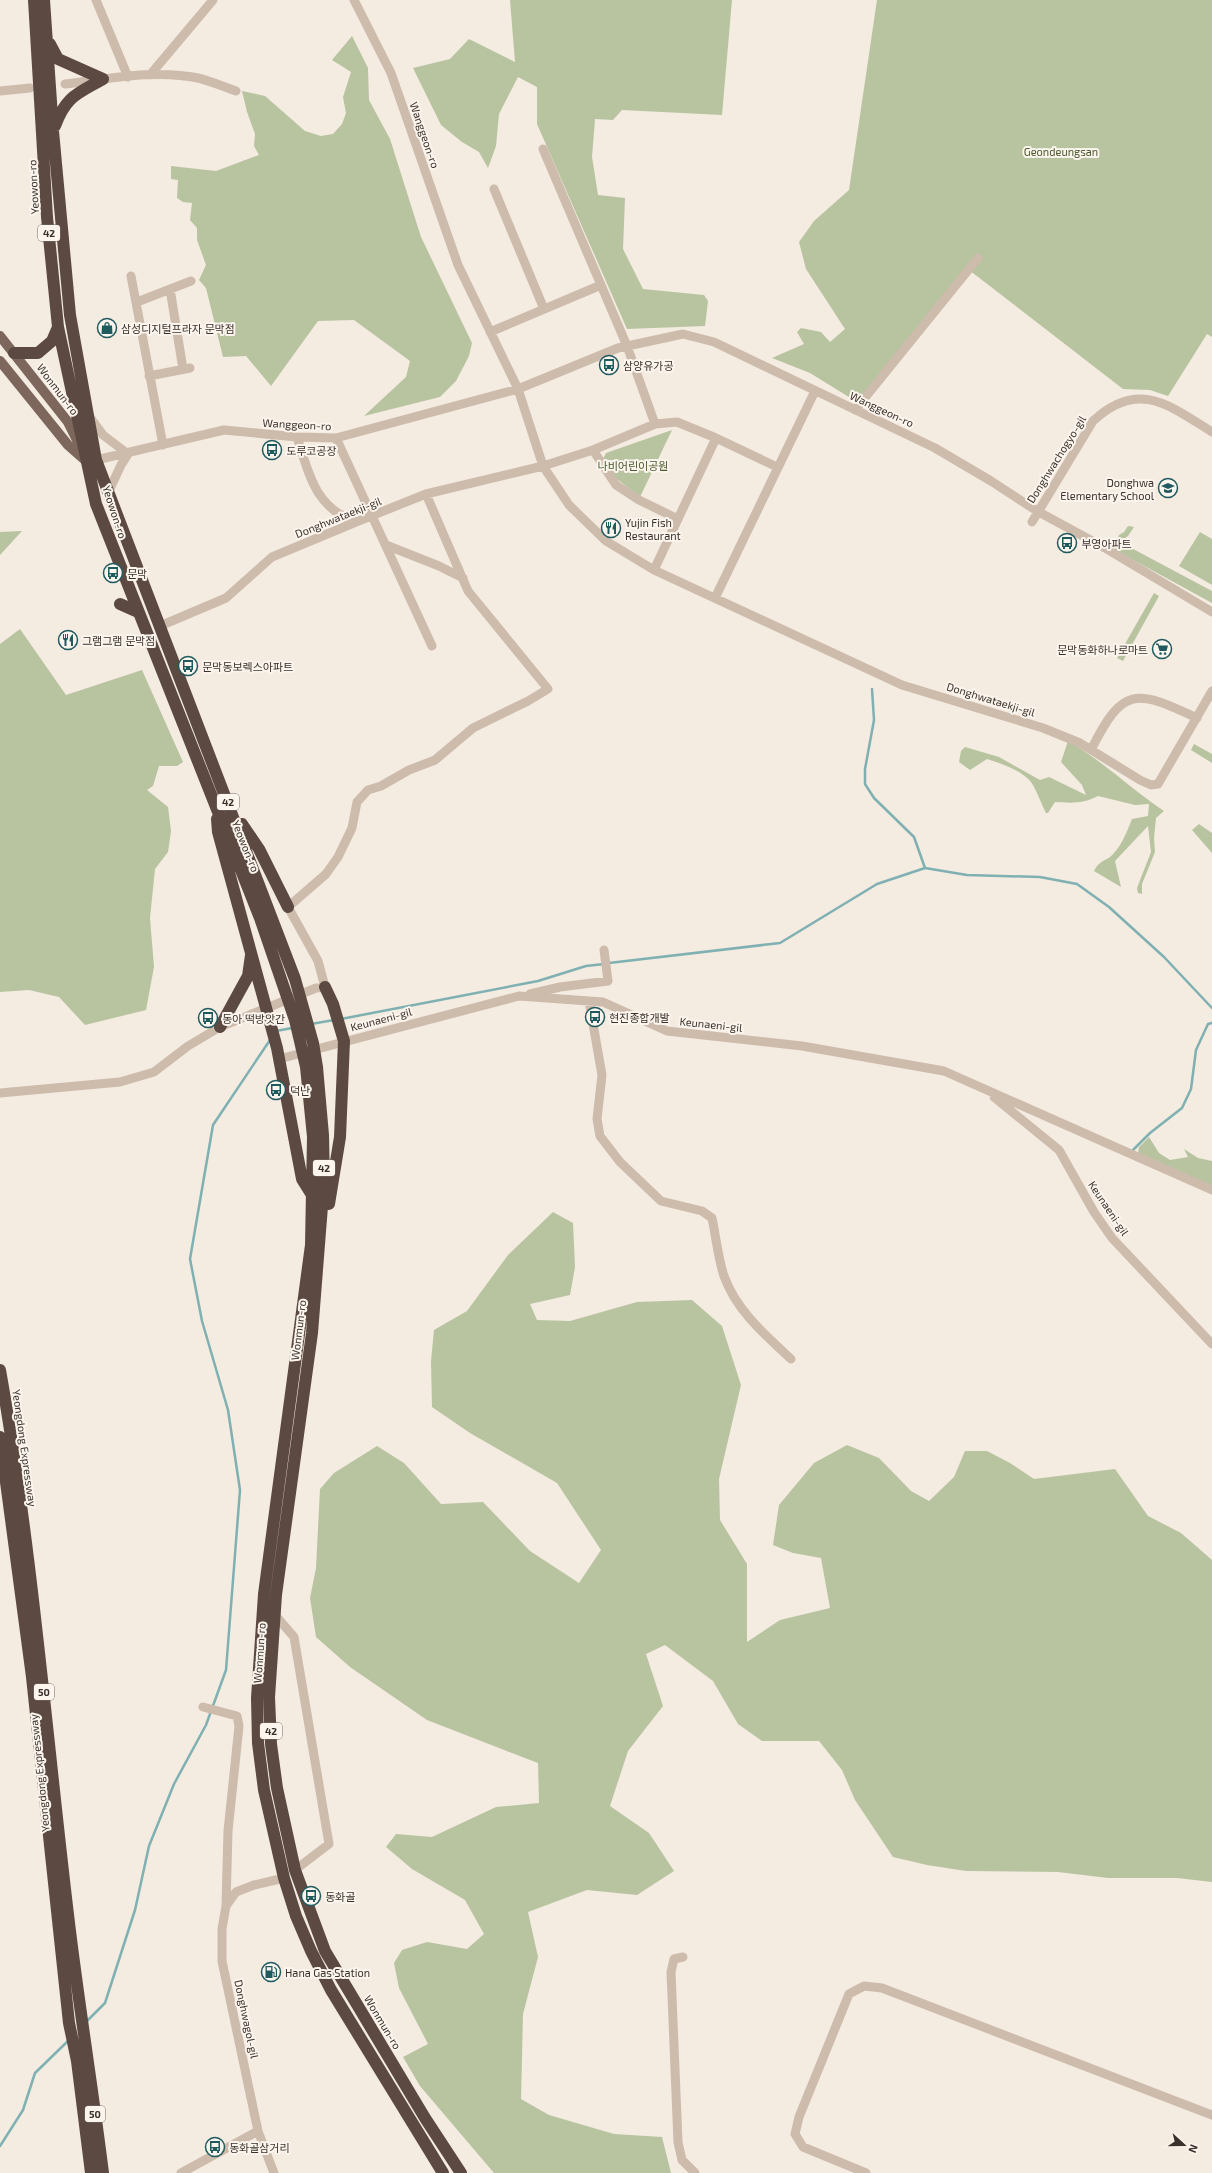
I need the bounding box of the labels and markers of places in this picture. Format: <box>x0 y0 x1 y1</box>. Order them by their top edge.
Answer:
shop icon: 삼성디지털프라자 문막점 <box>96 317 118 339</box>
place label: 삼성디지털프라자 문막점 <box>121 322 235 335</box>
bus stop icon: 삼양유가공 <box>598 354 620 376</box>
place label: 삼양유가공 <box>623 359 674 372</box>
bus stop icon: 도루코공장 <box>261 439 283 461</box>
place label: 도루코공장 <box>286 444 337 457</box>
place label: Donghwa Elementary School <box>1060 476 1155 502</box>
school or university icon: Donghwa Elementary School <box>1157 477 1179 499</box>
place label: Yujin Fish Restaurant <box>625 516 681 542</box>
restaurant icon: Yujin Fish Restaurant <box>600 517 622 539</box>
bus stop icon: 부영아파트 <box>1056 532 1078 554</box>
place label: 부영아파트 <box>1081 537 1132 550</box>
bus stop icon: 문막 <box>102 562 124 584</box>
place label: 문막 <box>127 567 147 580</box>
restaurant icon: 그램그램 문막점 <box>57 629 79 651</box>
place label: 그램그램 문막점 <box>82 634 155 647</box>
supermarket icon: 문막동화하나로마트 <box>1151 638 1173 660</box>
place label: 문막동화하나로마트 <box>1057 643 1148 656</box>
bus stop icon: 문막동보렉스아파트 <box>177 655 199 677</box>
place label: 문막동보렉스아파트 <box>202 660 293 673</box>
bus stop icon: 현진종합개발 <box>584 1006 606 1028</box>
bus stop icon: 동아 떡방앗간 <box>197 1007 219 1029</box>
place label: 현진종합개발 <box>609 1011 670 1024</box>
place label: 동아 떡방앗간 <box>222 1012 285 1025</box>
bus stop icon: 덕난 <box>265 1079 287 1101</box>
place label: 덕난 <box>290 1084 310 1097</box>
bus stop icon: 동화골 <box>300 1885 322 1907</box>
place label: 동화골 <box>325 1890 355 1903</box>
fuel station icon: Hana Gas Station <box>260 1961 282 1983</box>
place label: Hana Gas Station <box>285 1966 370 1979</box>
bus stop icon: 동화골삼거리 <box>204 2136 226 2158</box>
place label: 동화골삼거리 <box>229 2141 290 2154</box>

